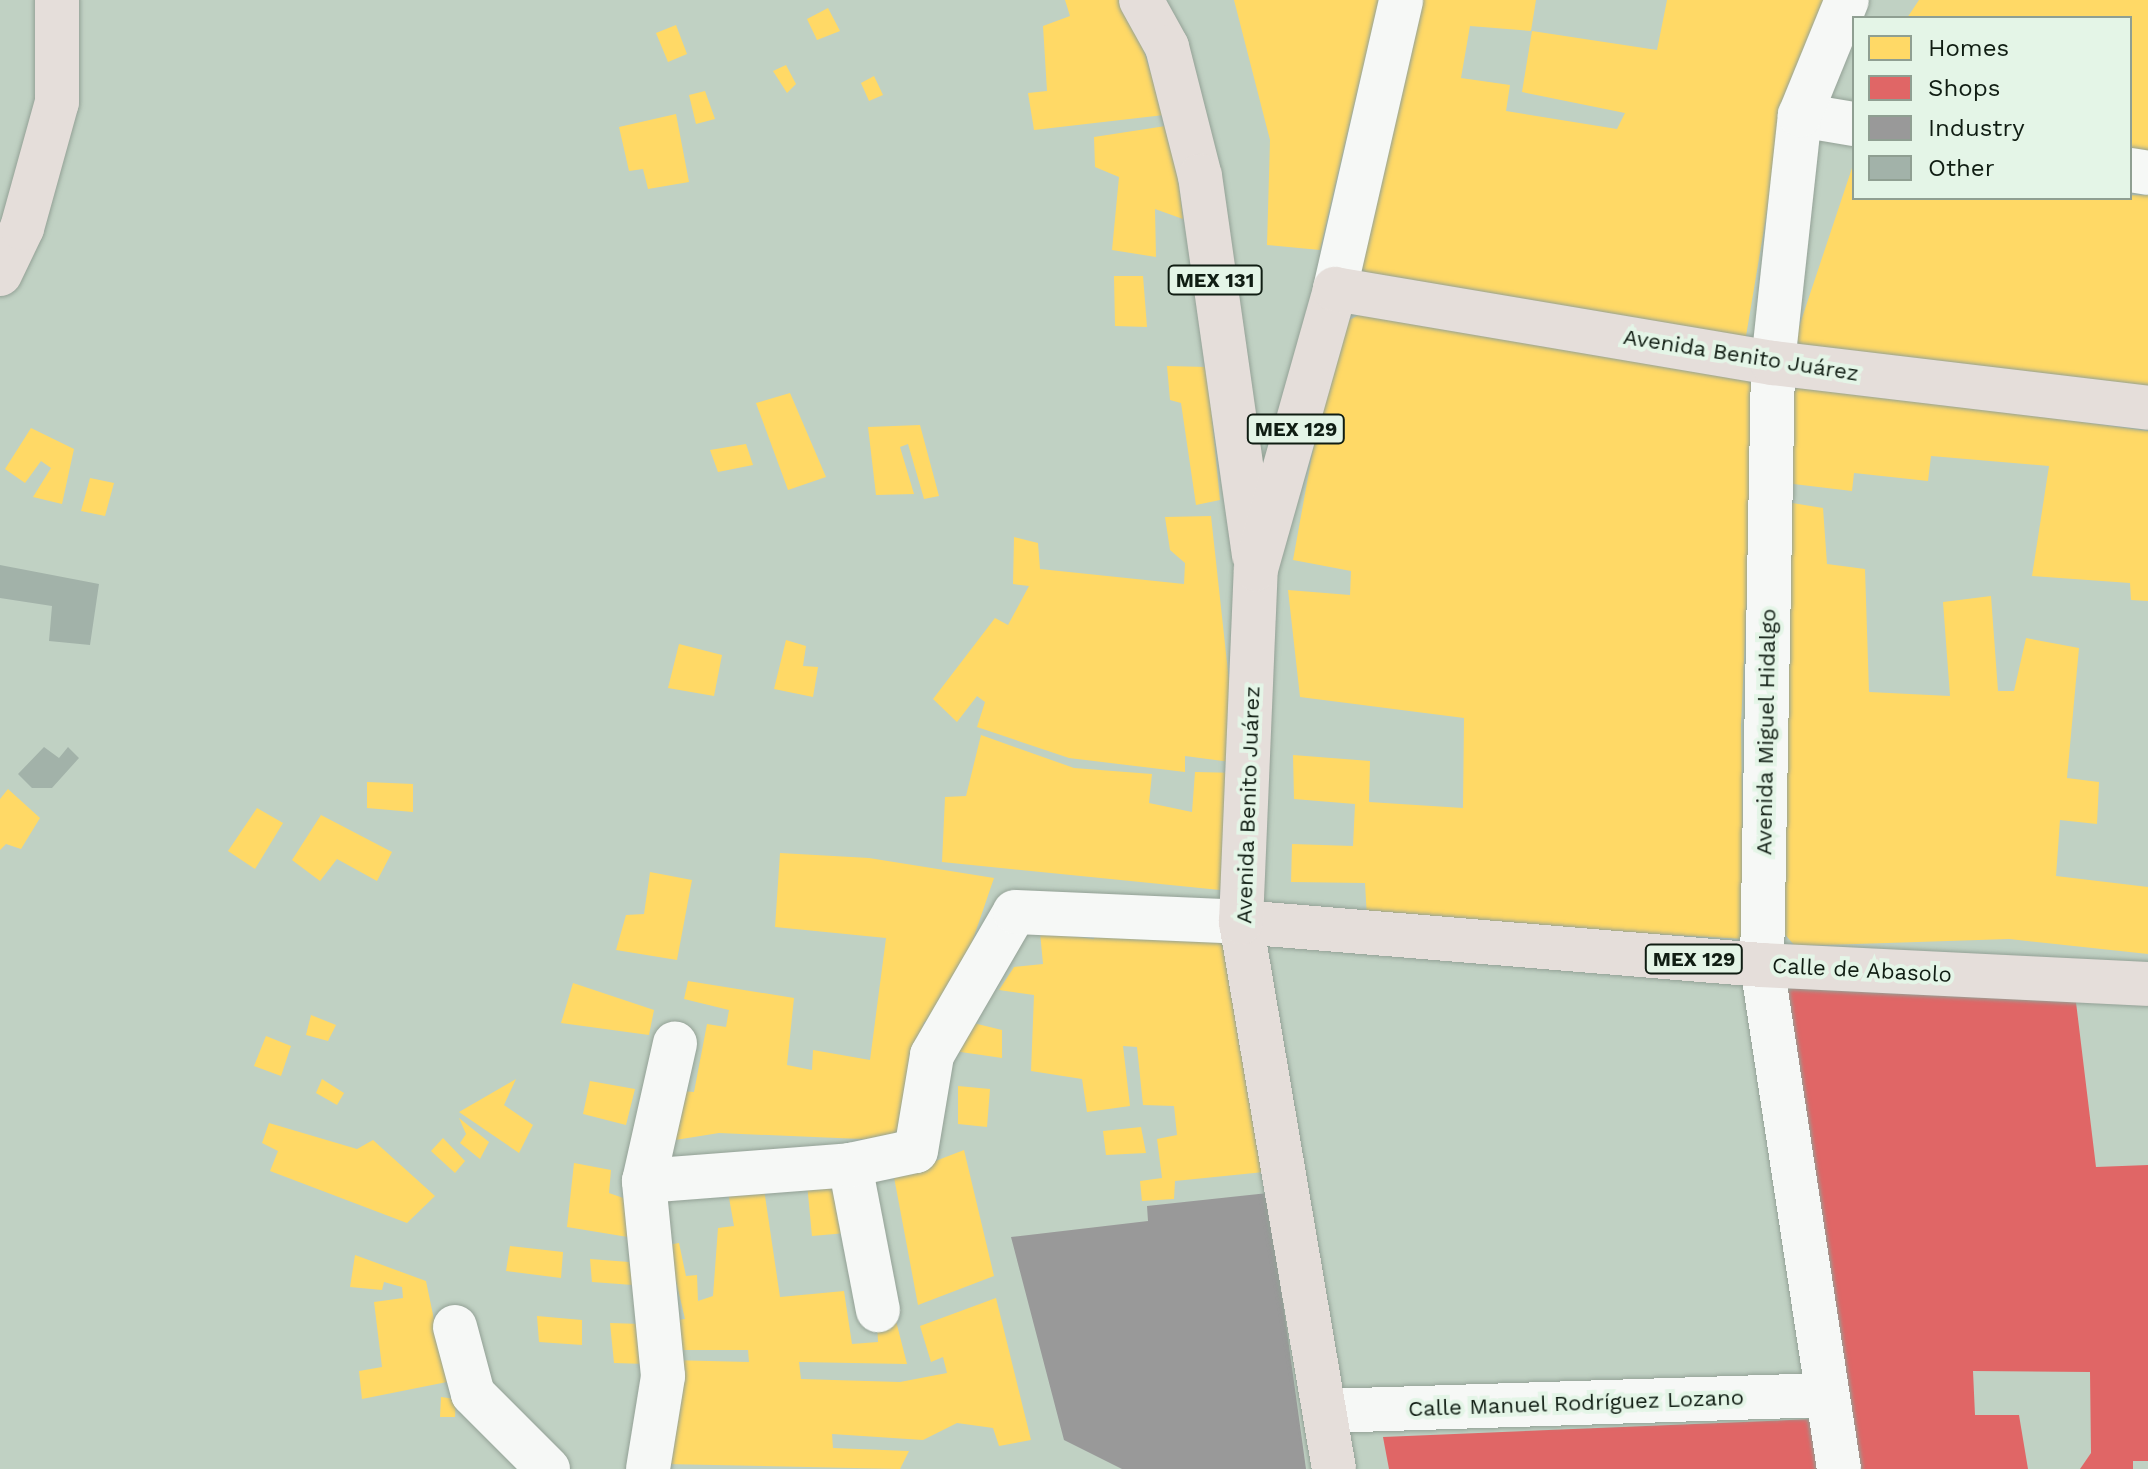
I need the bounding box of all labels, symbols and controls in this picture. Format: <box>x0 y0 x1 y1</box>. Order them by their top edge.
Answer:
legend <box>1852 16 2132 200</box>
text: Homes <box>1928 34 2009 62</box>
text: Shops <box>1928 74 2000 102</box>
text: Industry <box>1928 114 2025 142</box>
text: Other <box>1928 154 1995 182</box>
road number: MEX 131 <box>1167 264 1263 296</box>
street label: Avenida Benito Juárez <box>1621 323 1861 387</box>
road number: MEX 129 <box>1246 413 1346 445</box>
street label: Avenida Miguel Hidalgo <box>1751 608 1781 856</box>
street label: Avenida Benito Juárez <box>1231 685 1265 925</box>
road number: MEX 129 <box>1644 943 1744 975</box>
street label: Calle de Abasolo <box>1771 952 1953 988</box>
street label: Calle Manuel Rodríguez Lozano <box>1407 1384 1745 1422</box>

